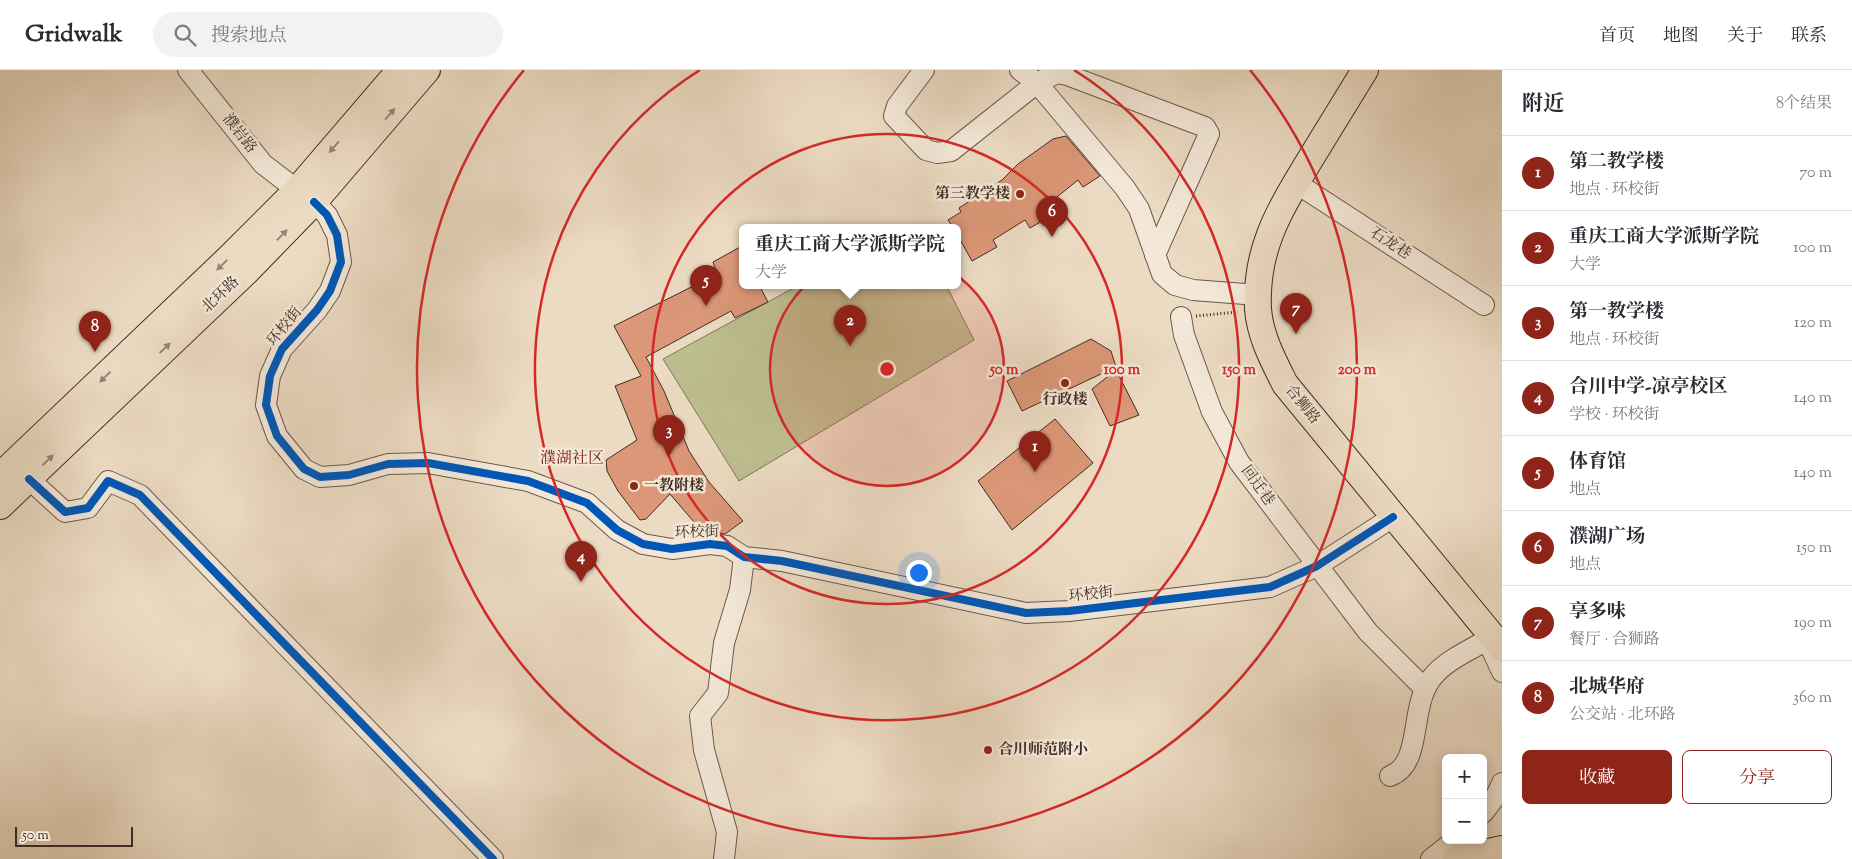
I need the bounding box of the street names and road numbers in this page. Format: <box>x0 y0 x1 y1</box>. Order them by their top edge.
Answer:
street label: 濮岩路 <box>217 110 261 158</box>
street label: 石龙巷 <box>1365 223 1415 265</box>
street label: 北环路 <box>197 272 245 318</box>
street label: 环校街 <box>263 303 307 351</box>
street label: 合狮路 <box>1280 381 1324 429</box>
street label: 回迁巷 <box>1235 462 1279 510</box>
street label: 环校街 <box>674 522 720 544</box>
street label: 环校街 <box>1068 582 1114 608</box>

